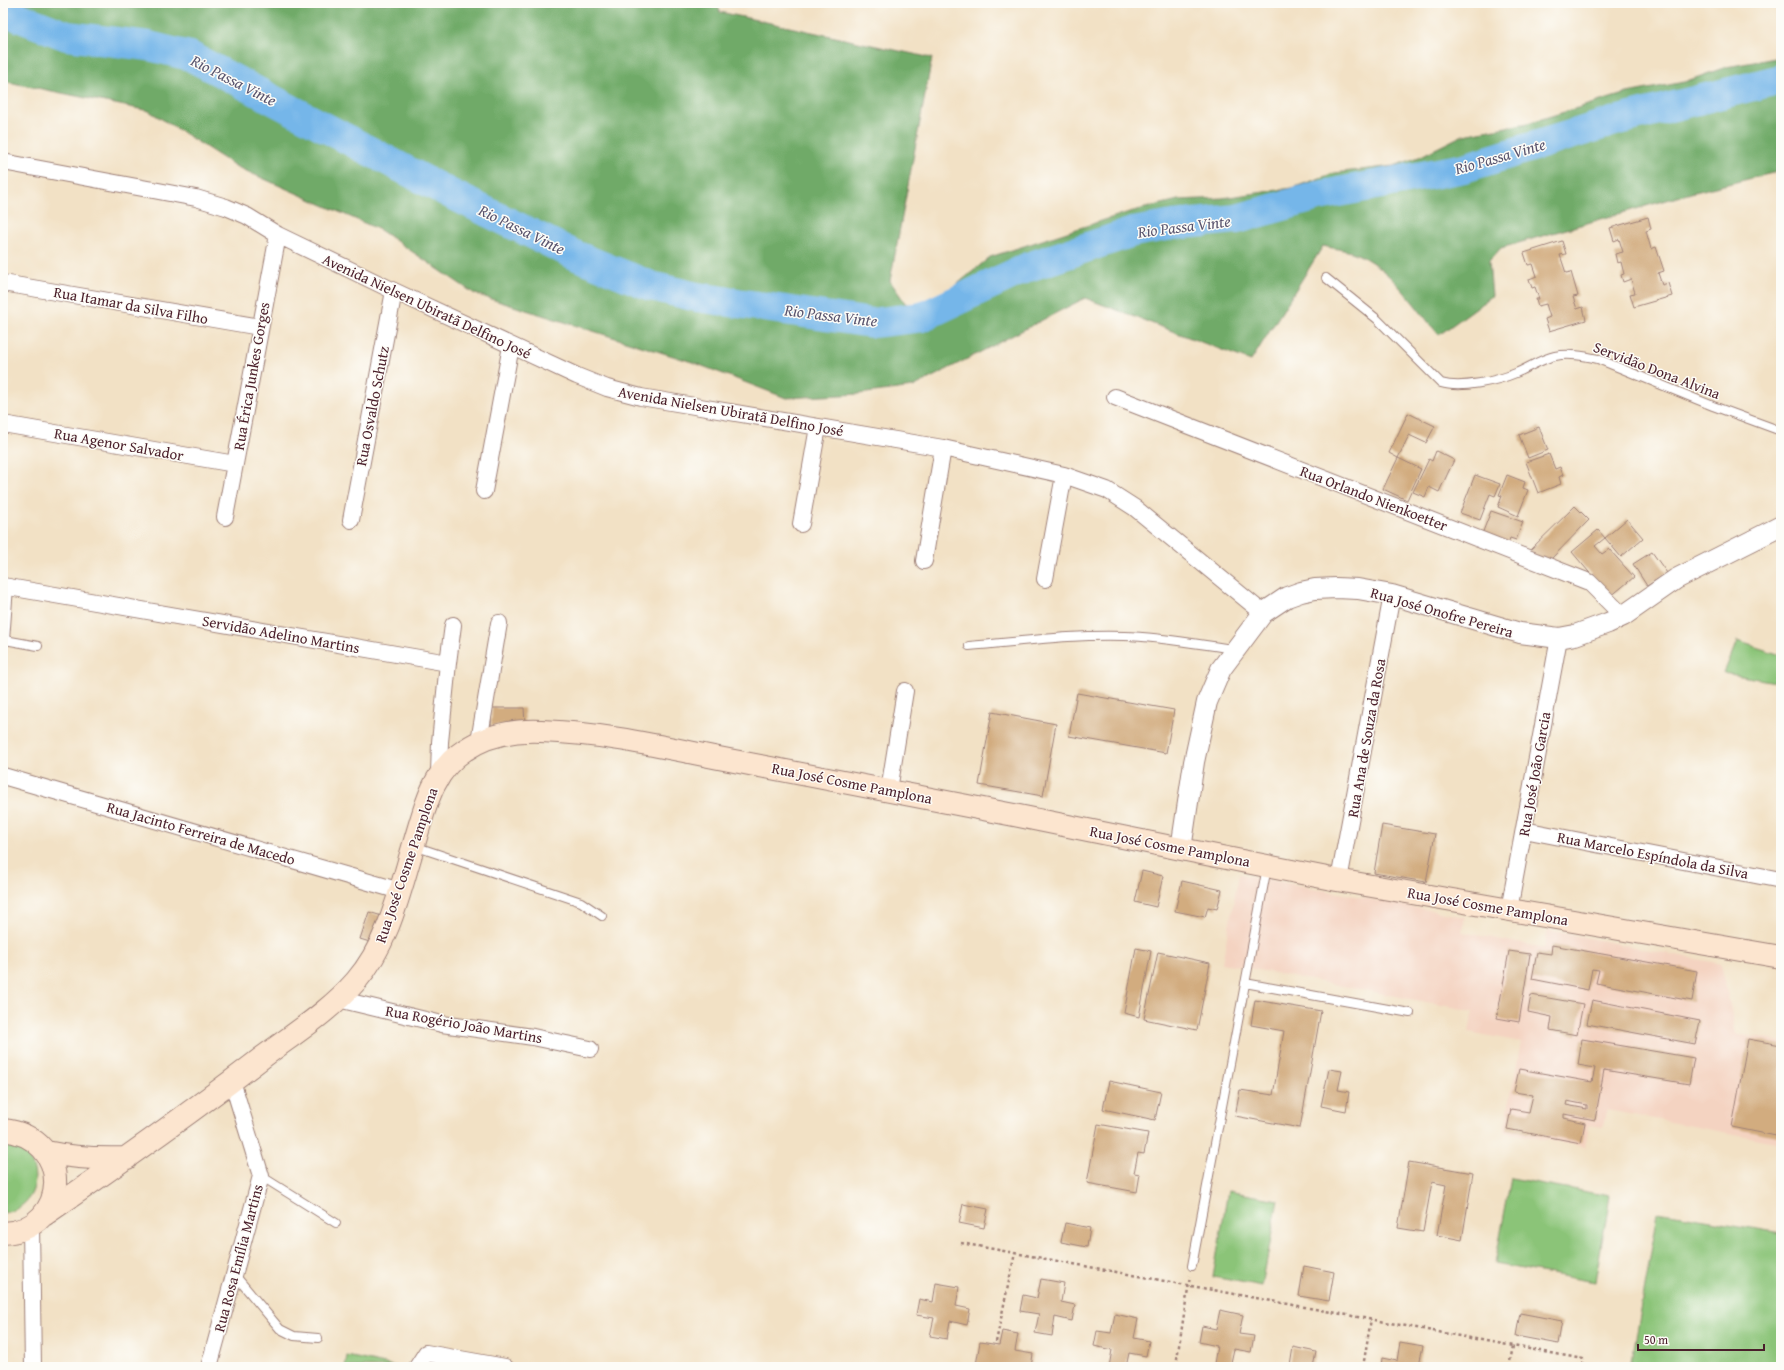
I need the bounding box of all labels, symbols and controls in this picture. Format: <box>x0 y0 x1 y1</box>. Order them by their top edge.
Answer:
water label: Rio Passa Vinte <box>186 48 281 112</box>
water label: Rio Passa Vinte <box>1451 131 1549 181</box>
water label: Rio Passa Vinte <box>474 197 570 260</box>
water label: Rio Passa Vinte <box>1135 208 1232 244</box>
street label: Avenida Nielsen Ubiratã Delfino José <box>319 248 535 364</box>
street label: Rua Itamar da Silva Filho <box>52 281 210 329</box>
water label: Rio Passa Vinte <box>782 297 879 333</box>
street label: Rua Érica Junkes Gorges <box>228 300 274 452</box>
street label: Servidão Dona Alvina <box>1591 336 1723 404</box>
street label: Rua Osvaldo Schutz <box>350 344 394 468</box>
street label: Avenida Nielsen Ubiratã Delfino José <box>617 381 845 441</box>
street label: Rua Agenor Salvador <box>53 422 185 466</box>
street label: Rua Orlando Nienkoetter <box>1297 460 1451 536</box>
street label: Rua José Onofre Pereira <box>1368 582 1516 642</box>
street label: Servidão Adelino Martins <box>201 610 361 658</box>
street label: Rua Ana de Souza da Rosa <box>1342 657 1390 819</box>
street label: Rua José João Garcia <box>1513 710 1555 838</box>
street label: Rua José Cosme Pamplona <box>770 757 934 809</box>
street label: Rua José Cosme Pamplona <box>370 784 442 946</box>
street label: Rua Jacinto Ferreira de Macedo <box>104 796 298 870</box>
street label: Rua José Cosme Pamplona <box>1088 820 1252 872</box>
street label: Rua Marcelo Espíndola da Silva <box>1556 826 1750 884</box>
street label: Rua José Cosme Pamplona <box>1406 882 1570 930</box>
street label: Rua Rogério João Martins <box>384 1000 544 1048</box>
street label: Rua Rosa Emília Martins <box>208 1182 268 1334</box>
scale bar <box>1638 1326 1764 1352</box>
text: 50 m <box>1644 1331 1668 1348</box>

